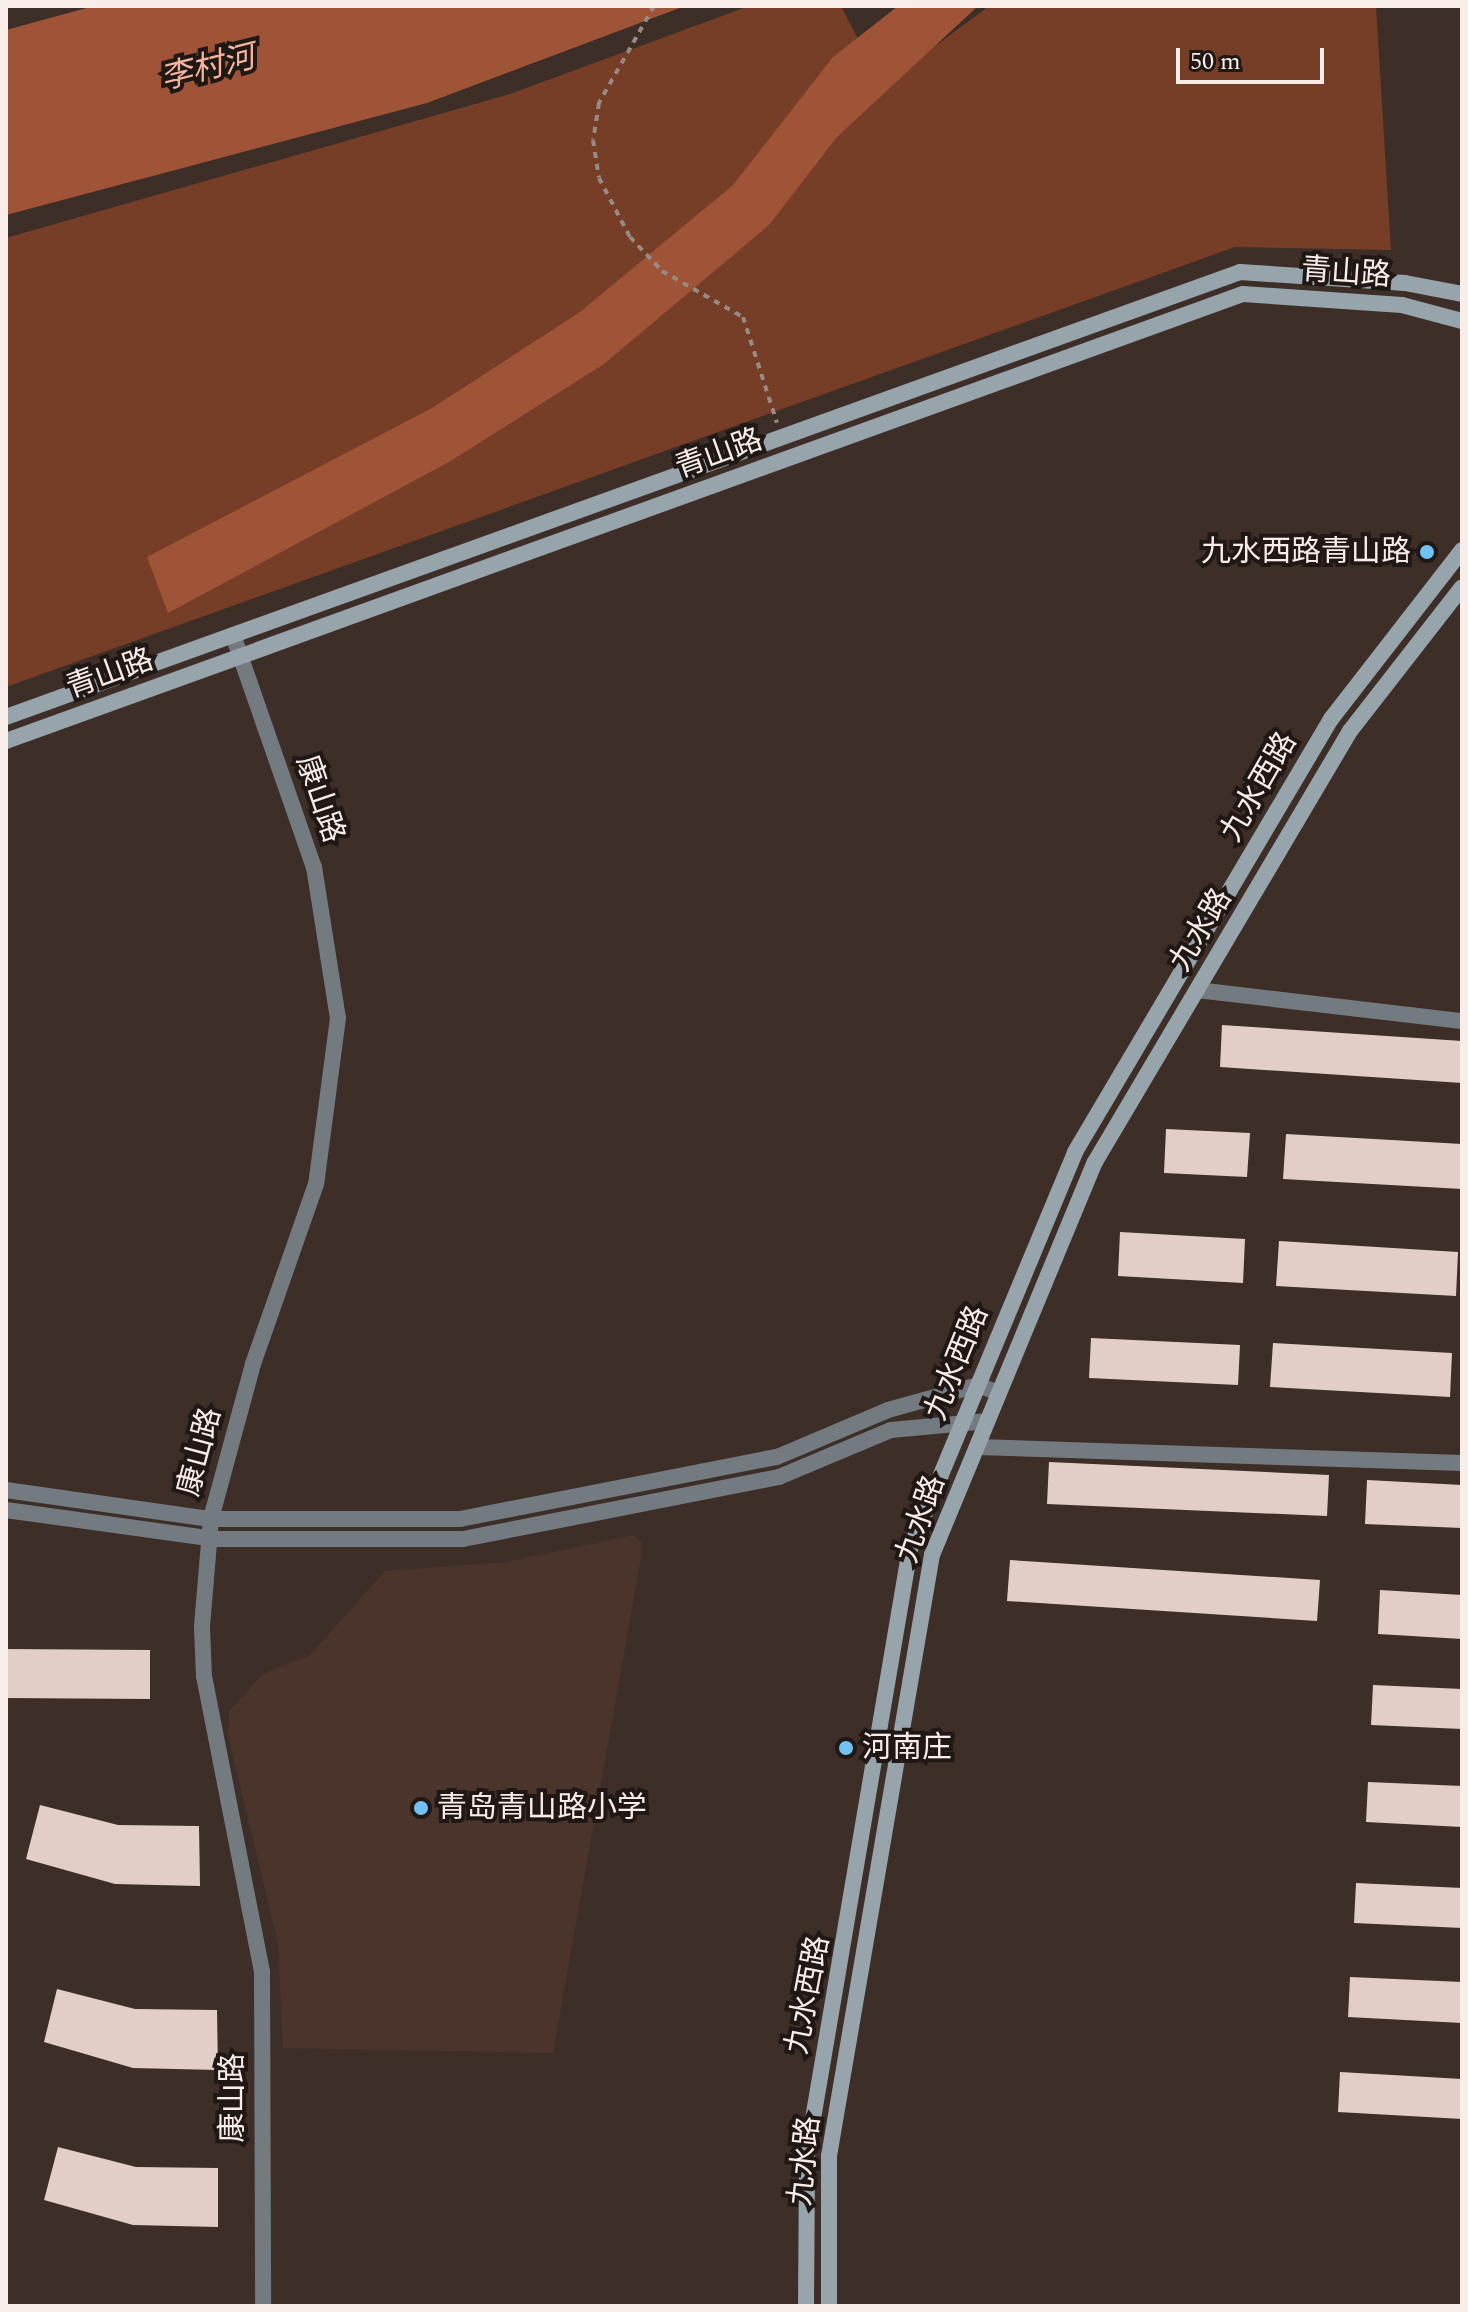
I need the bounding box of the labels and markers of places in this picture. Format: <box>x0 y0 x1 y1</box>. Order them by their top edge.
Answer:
place label: 九水西路青山路 <box>1201 534 1411 570</box>
marker: 九水西路青山路 <box>1418 543 1436 561</box>
place label: 河南庄 <box>862 1730 952 1766</box>
marker: 河南庄 <box>837 1739 855 1757</box>
place label: 青岛青山路小学 <box>437 1790 647 1826</box>
marker: 青岛青山路小学 <box>412 1799 430 1817</box>

